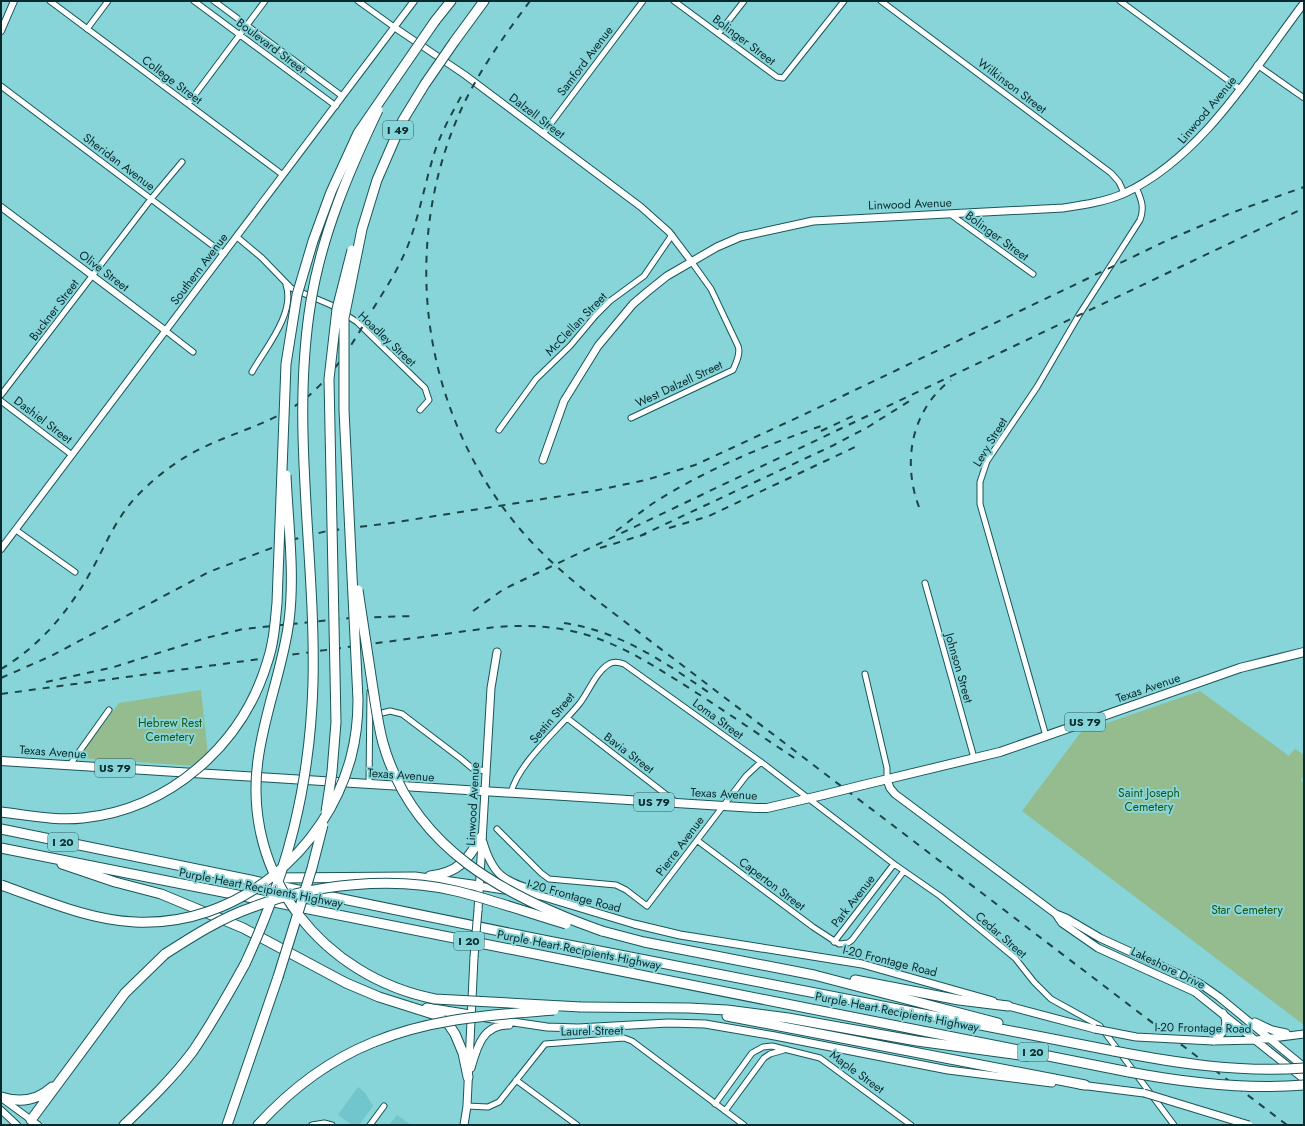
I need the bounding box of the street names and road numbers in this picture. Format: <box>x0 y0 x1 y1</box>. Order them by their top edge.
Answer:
street label: Bolinger Street <box>709 10 779 70</box>
street label: Boulevard Street <box>233 14 309 78</box>
street label: Samford Avenue <box>553 22 617 100</box>
street label: College Street <box>138 51 206 109</box>
street label: Wilkinson Street <box>974 54 1050 118</box>
street label: Linwood Avenue <box>1173 72 1241 148</box>
street label: Dalzell Street <box>505 89 569 143</box>
road number: I 49 <box>383 121 413 139</box>
street label: Sheridan Avenue <box>79 129 159 195</box>
street label: Linwood Avenue <box>868 194 952 214</box>
street label: Bolinger Street <box>961 207 1033 265</box>
street label: Southern Avenue <box>166 229 232 309</box>
street label: Olive Street <box>75 246 133 296</box>
street label: Buckner Street <box>25 275 83 345</box>
street label: McClellan Street <box>541 288 611 360</box>
street label: Hoadley Street <box>354 307 420 371</box>
street label: West Dalzell Street <box>632 356 726 412</box>
street label: Dashiel Street <box>10 392 76 448</box>
street label: Levy Street <box>968 414 1012 470</box>
street label: Johnson Street <box>940 629 978 705</box>
street label: Texas Avenue <box>1113 669 1183 707</box>
street label: Sestin Street <box>525 688 579 748</box>
street label: Loma Street <box>689 694 747 744</box>
road number: US 79 <box>1065 713 1105 731</box>
street label: Bavia Street <box>600 728 658 778</box>
street label: Texas Avenue <box>19 741 87 763</box>
road number: US 79 <box>95 759 135 777</box>
street label: Linwood Avenue <box>462 762 484 846</box>
street label: Texas Avenue <box>367 764 435 786</box>
street label: Texas Avenue <box>690 783 758 805</box>
road number: US 79 <box>634 793 674 811</box>
street label: Pierre Avenue <box>651 812 709 880</box>
road number: I 20 <box>48 833 78 851</box>
street label: Caperton Street <box>735 853 809 915</box>
street label: Purple Heart Recipients Highway <box>177 863 345 913</box>
street label: Park Avenue <box>827 871 879 931</box>
street label: I-20 Frontage Road <box>525 875 623 917</box>
street label: Cedar Street <box>971 907 1031 963</box>
street label: Purple Heart Recipients Highway <box>495 925 663 975</box>
road number: I 20 <box>454 932 484 950</box>
street label: I-20 Frontage Road <box>841 941 939 981</box>
street label: Lakeshore Drive <box>1128 942 1208 994</box>
street label: Purple Heart Recipients Highway <box>813 987 981 1037</box>
street label: I-20 Frontage Road <box>1154 1018 1252 1038</box>
street label: Laurel Street <box>561 1021 624 1041</box>
road number: I 20 <box>1018 1043 1048 1061</box>
street label: Maple Street <box>826 1046 888 1098</box>

